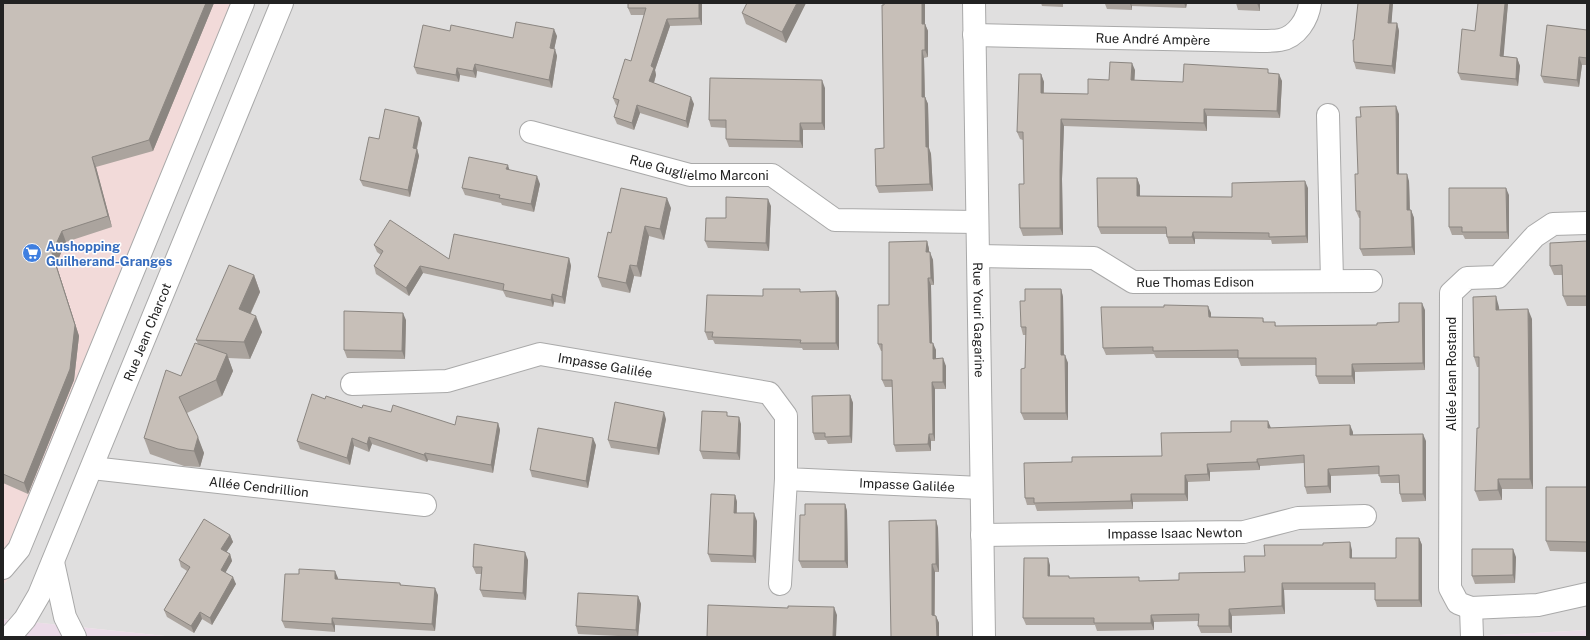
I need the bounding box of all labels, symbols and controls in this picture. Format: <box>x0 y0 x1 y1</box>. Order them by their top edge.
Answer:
street label: Rue André Ampère <box>1095 31 1210 48</box>
street label: Rue Guglielmo Marconi <box>628 152 769 183</box>
place label: Aushopping Guilherand-Granges <box>46 239 172 269</box>
supermarket icon: Aushopping Guilherand-Granges <box>21 242 43 264</box>
street label: Rue Youri Gagarine <box>970 262 987 378</box>
street label: Rue Thomas Edison <box>1136 274 1254 290</box>
street label: Rue Jean Charcot <box>121 281 174 383</box>
street label: Allée Jean Rostand <box>1444 317 1459 431</box>
street label: Impasse Galilée <box>557 350 653 381</box>
street label: Allée Cendrillion <box>208 474 310 500</box>
street label: Impasse Galilée <box>859 475 955 495</box>
street label: Impasse Isaac Newton <box>1107 525 1243 542</box>

